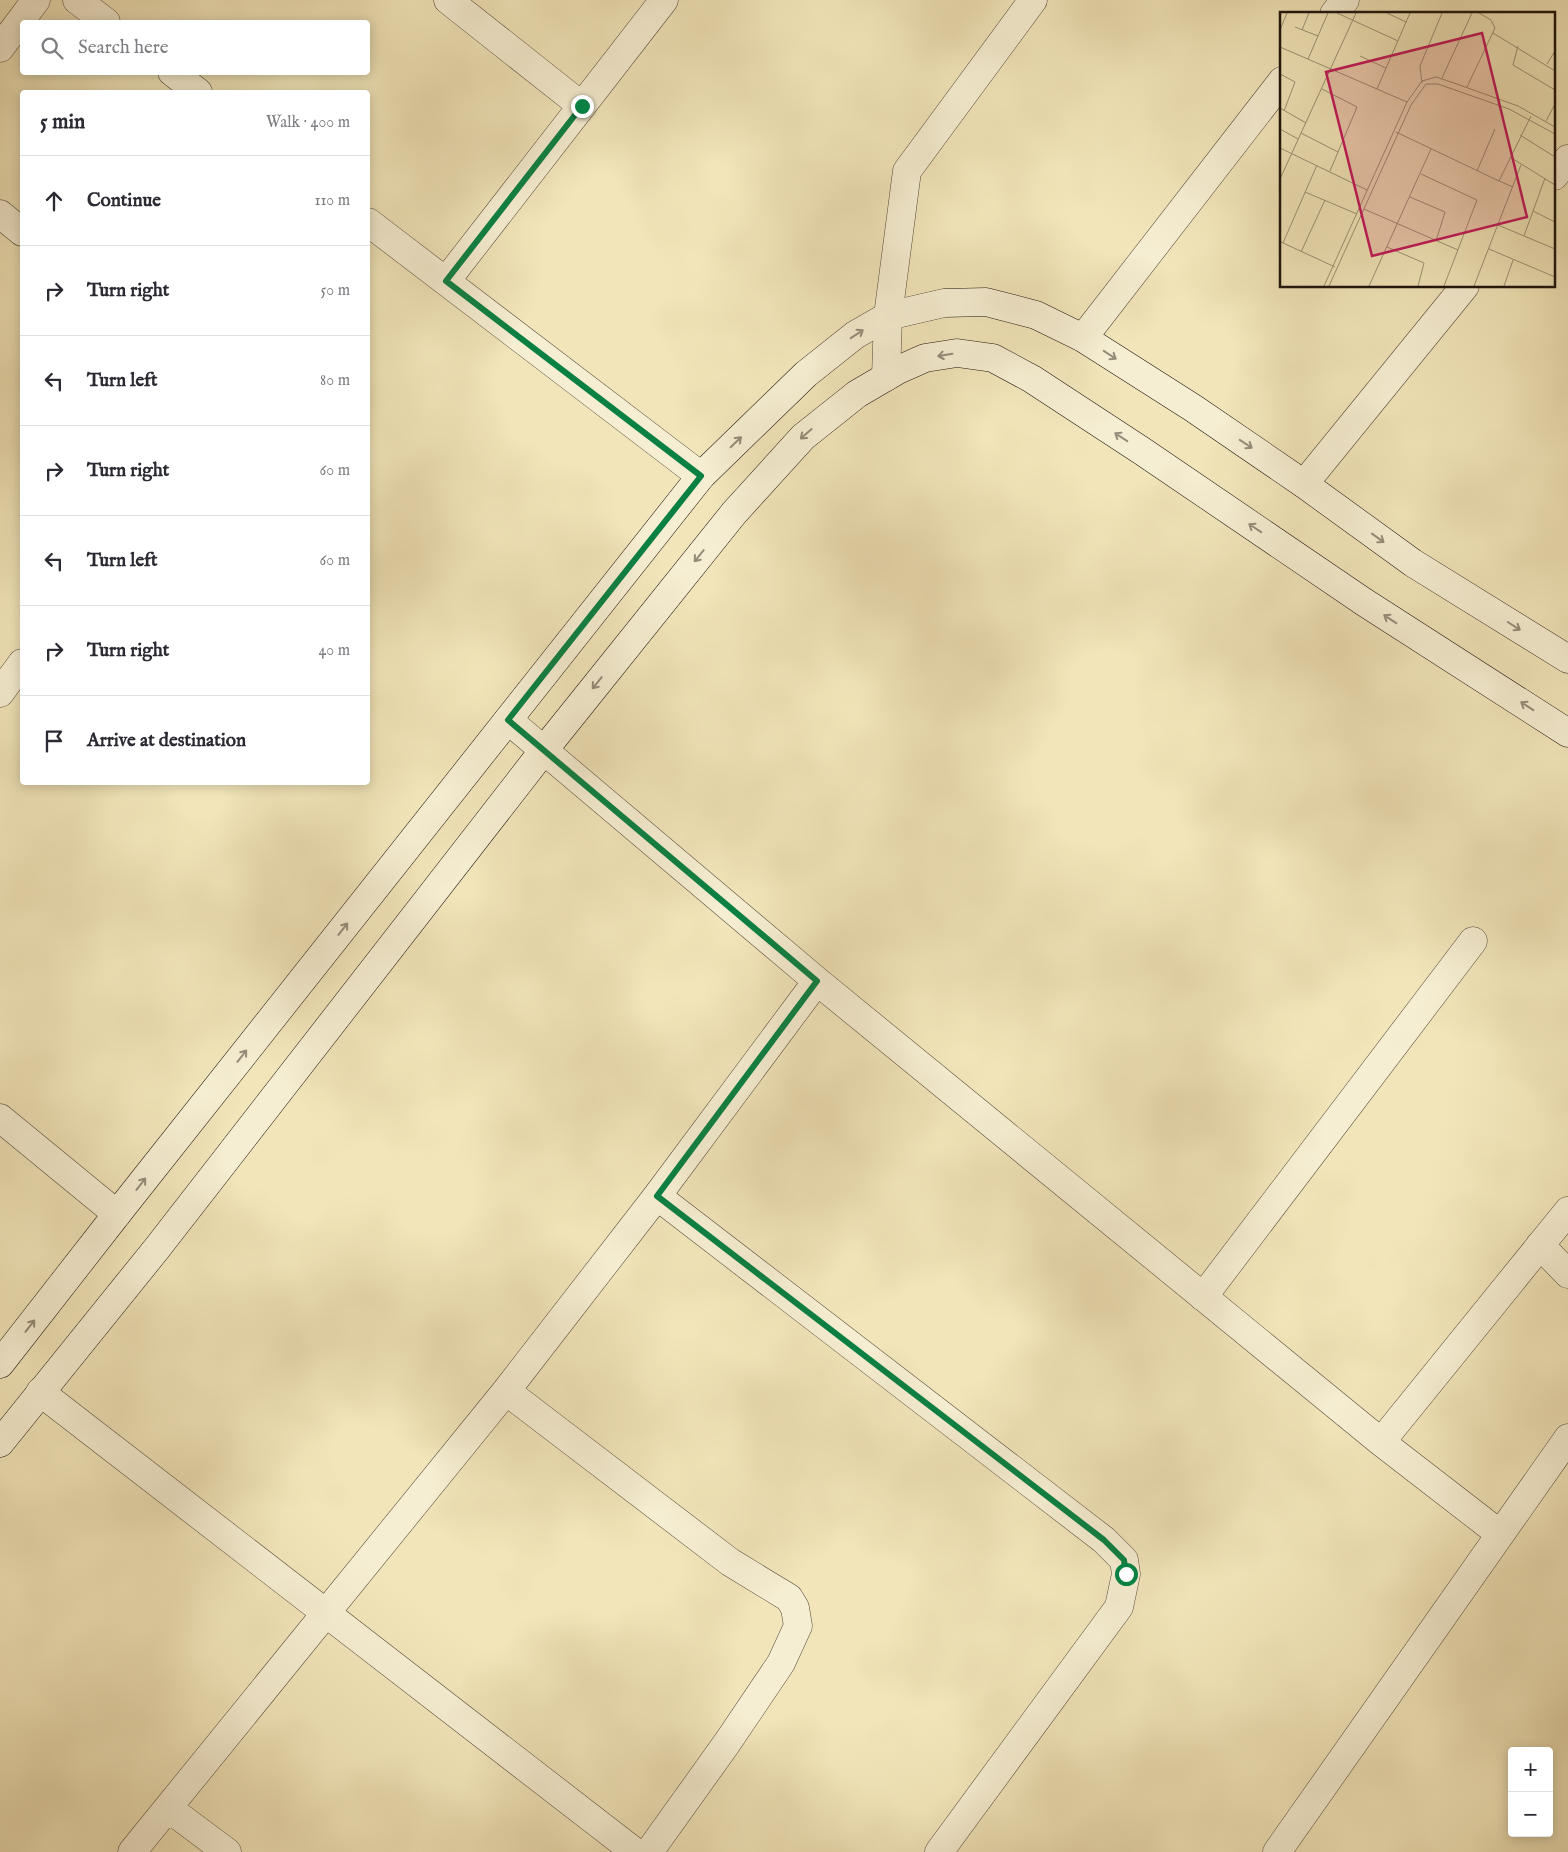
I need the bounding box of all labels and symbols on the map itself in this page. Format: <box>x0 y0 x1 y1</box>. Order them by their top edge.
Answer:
inset map <box>1280 12 1556 288</box>
route end <box>571 95 594 118</box>
one-way arrow <box>850 329 864 339</box>
one-way arrow <box>937 350 953 360</box>
one-way arrow <box>1102 350 1116 360</box>
one-way arrow <box>800 429 813 440</box>
one-way arrow <box>1114 432 1128 443</box>
one-way arrow <box>730 436 742 448</box>
one-way arrow <box>1238 439 1252 449</box>
one-way arrow <box>1249 523 1263 533</box>
one-way arrow <box>1371 533 1385 543</box>
one-way arrow <box>694 550 705 563</box>
one-way arrow <box>1384 614 1398 624</box>
one-way arrow <box>1507 622 1521 632</box>
one-way arrow <box>592 676 603 689</box>
one-way arrow <box>1521 701 1535 711</box>
one-way arrow <box>337 923 348 936</box>
one-way arrow <box>236 1050 247 1063</box>
one-way arrow <box>135 1178 146 1191</box>
one-way arrow <box>25 1319 35 1333</box>
route start <box>1115 1563 1138 1586</box>

